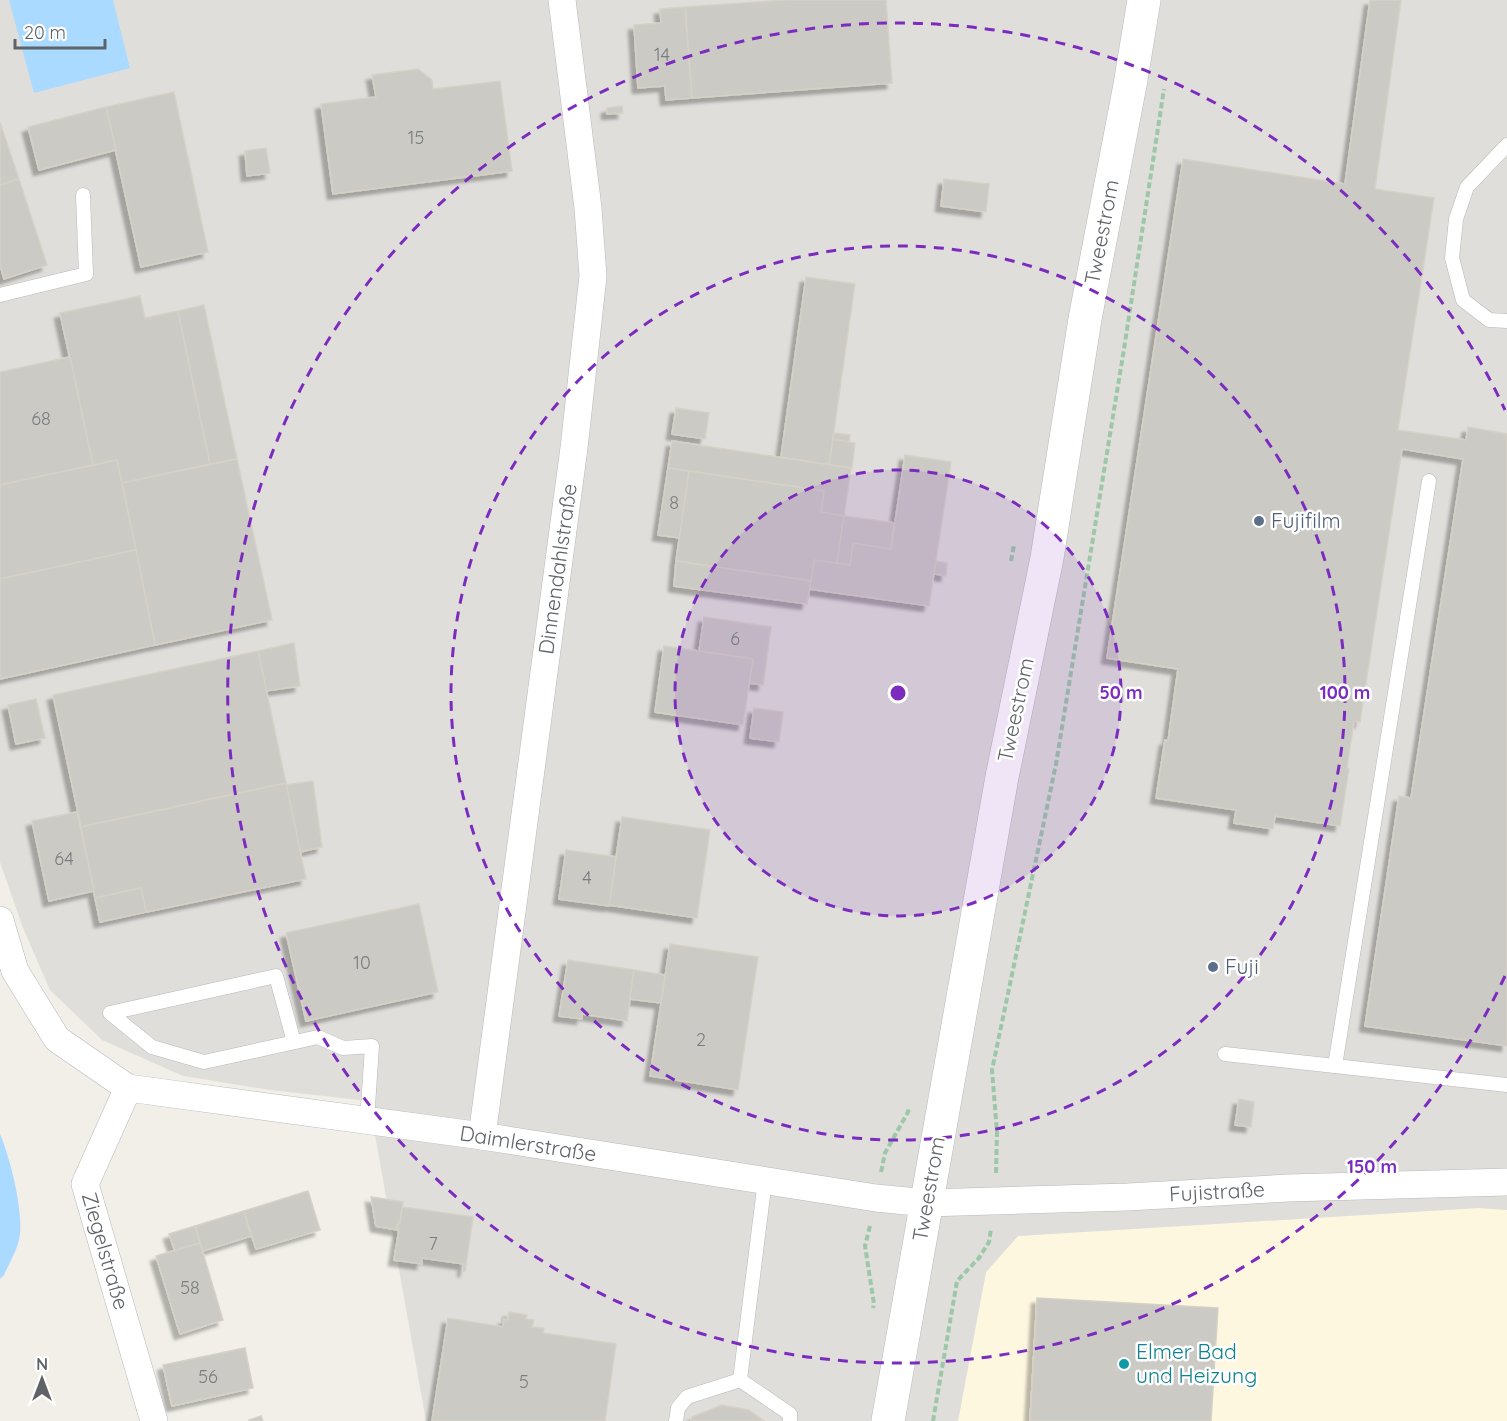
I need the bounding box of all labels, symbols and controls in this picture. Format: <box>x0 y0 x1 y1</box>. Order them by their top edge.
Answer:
scale bar <box>15 12 105 50</box>
text: 20 m <box>24 21 66 44</box>
house number: 14 <box>654 43 670 66</box>
house number: 15 <box>408 126 424 149</box>
street label: Tweestrom <box>1078 177 1124 286</box>
house number: 68 <box>31 407 51 430</box>
street label: Dinnendahlstraße <box>532 482 582 656</box>
house number: 8 <box>669 491 679 514</box>
place label: Fujifilm <box>1271 507 1341 533</box>
marker: Fujifilm <box>1252 514 1266 528</box>
house number: 6 <box>730 627 740 650</box>
street label: Tweestrom <box>991 655 1039 764</box>
text: 50 m <box>1099 681 1143 704</box>
text: 100 m <box>1320 681 1370 704</box>
centre of rings <box>888 683 908 703</box>
house number: 64 <box>54 847 74 870</box>
house number: 4 <box>582 866 592 889</box>
house number: 10 <box>353 951 371 974</box>
place label: Fuji <box>1225 953 1259 979</box>
marker: Fuji <box>1206 960 1220 974</box>
house number: 2 <box>696 1028 706 1051</box>
street label: Daimlerstraße <box>458 1119 598 1167</box>
street label: Tweestrom <box>906 1134 950 1243</box>
text: 150 m <box>1347 1155 1397 1178</box>
street label: Fujistraße <box>1168 1176 1265 1206</box>
street label: Ziegelstraße <box>77 1189 135 1313</box>
house number: 7 <box>428 1232 438 1255</box>
house number: 58 <box>180 1276 200 1299</box>
place label: Elmer Bad und Heizung <box>1136 1338 1257 1388</box>
north arrow <box>12 1349 72 1409</box>
text: N <box>36 1354 48 1374</box>
marker: Elmer Bad und Heizung <box>1117 1357 1131 1371</box>
house number: 56 <box>198 1365 218 1388</box>
house number: 5 <box>519 1370 529 1393</box>

